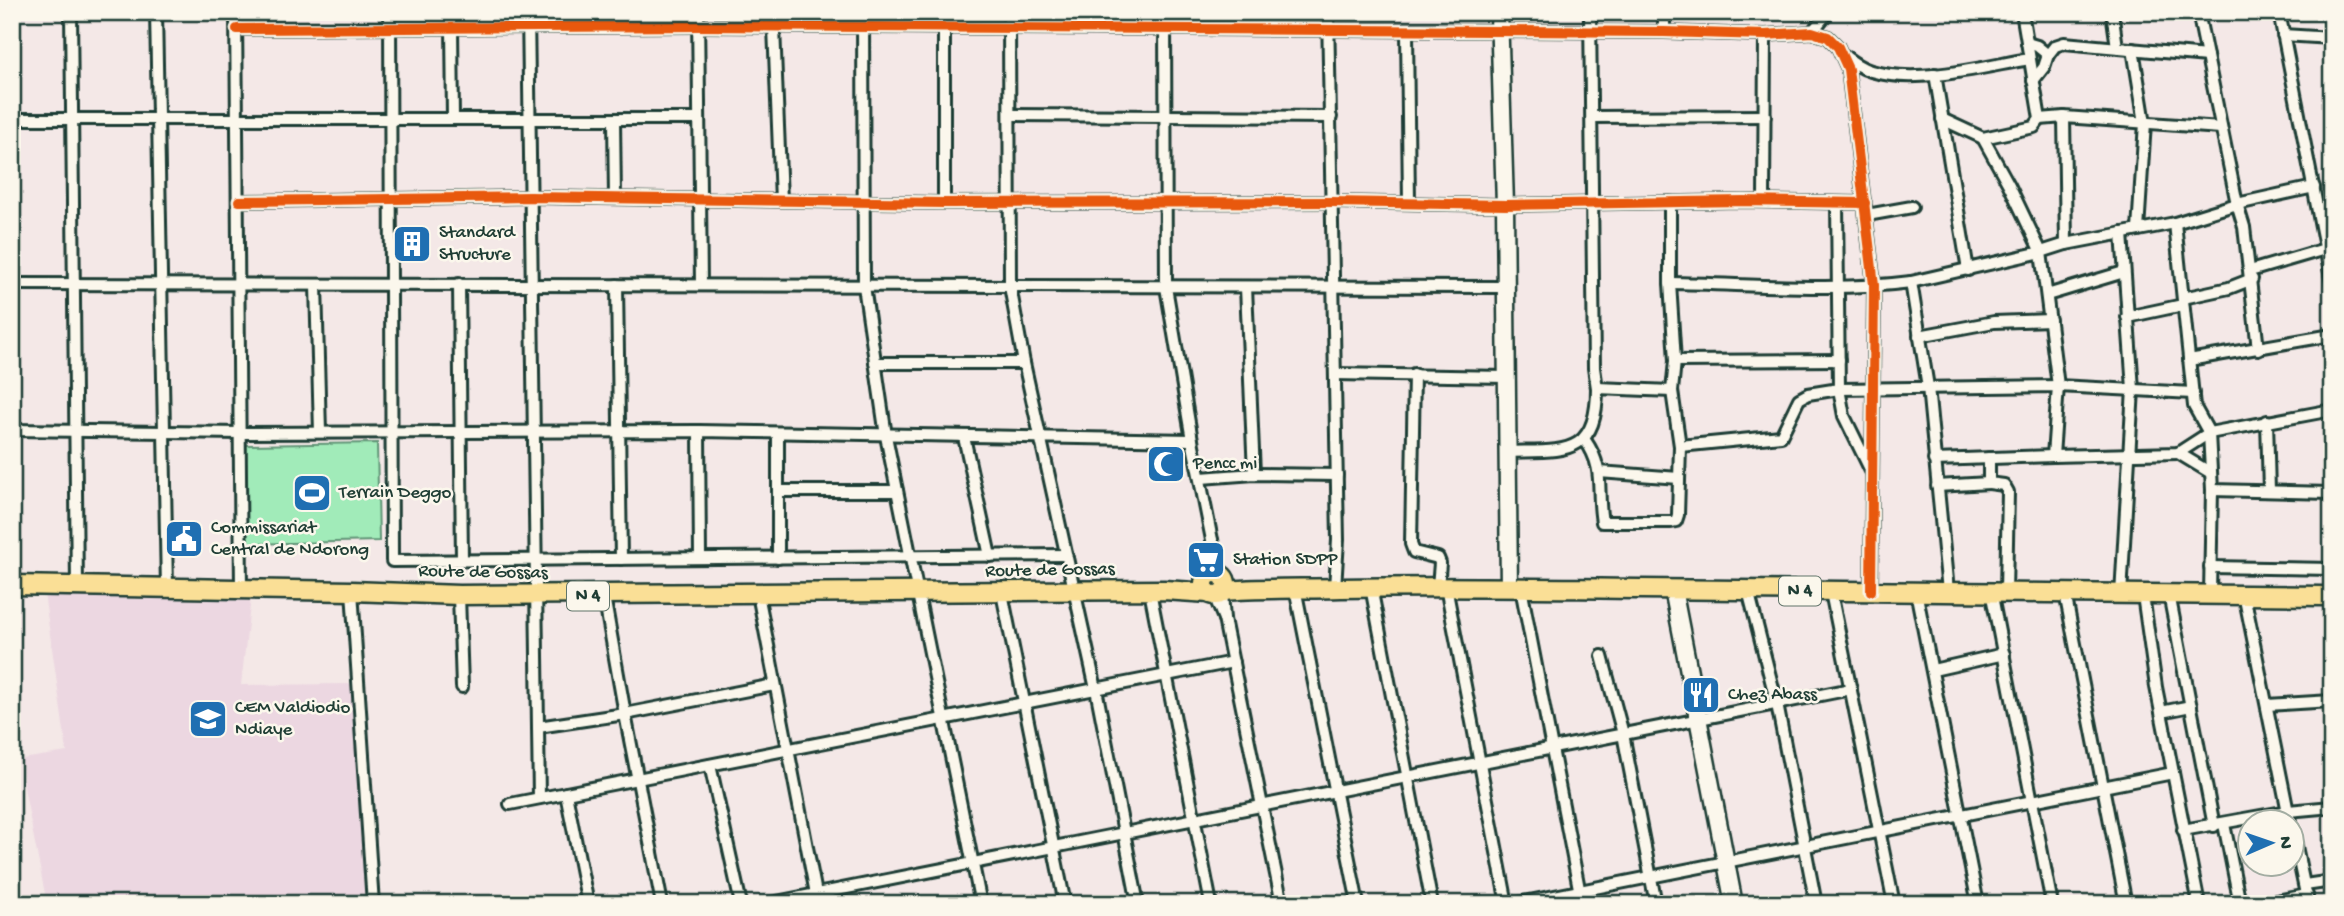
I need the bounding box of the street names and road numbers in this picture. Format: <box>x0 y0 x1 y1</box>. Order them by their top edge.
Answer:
street label: Route de Gossas <box>985 558 1116 584</box>
street label: Route de Gossas <box>418 560 549 586</box>
road number: N 4 <box>1779 576 1821 606</box>
road number: N 4 <box>567 582 609 610</box>

